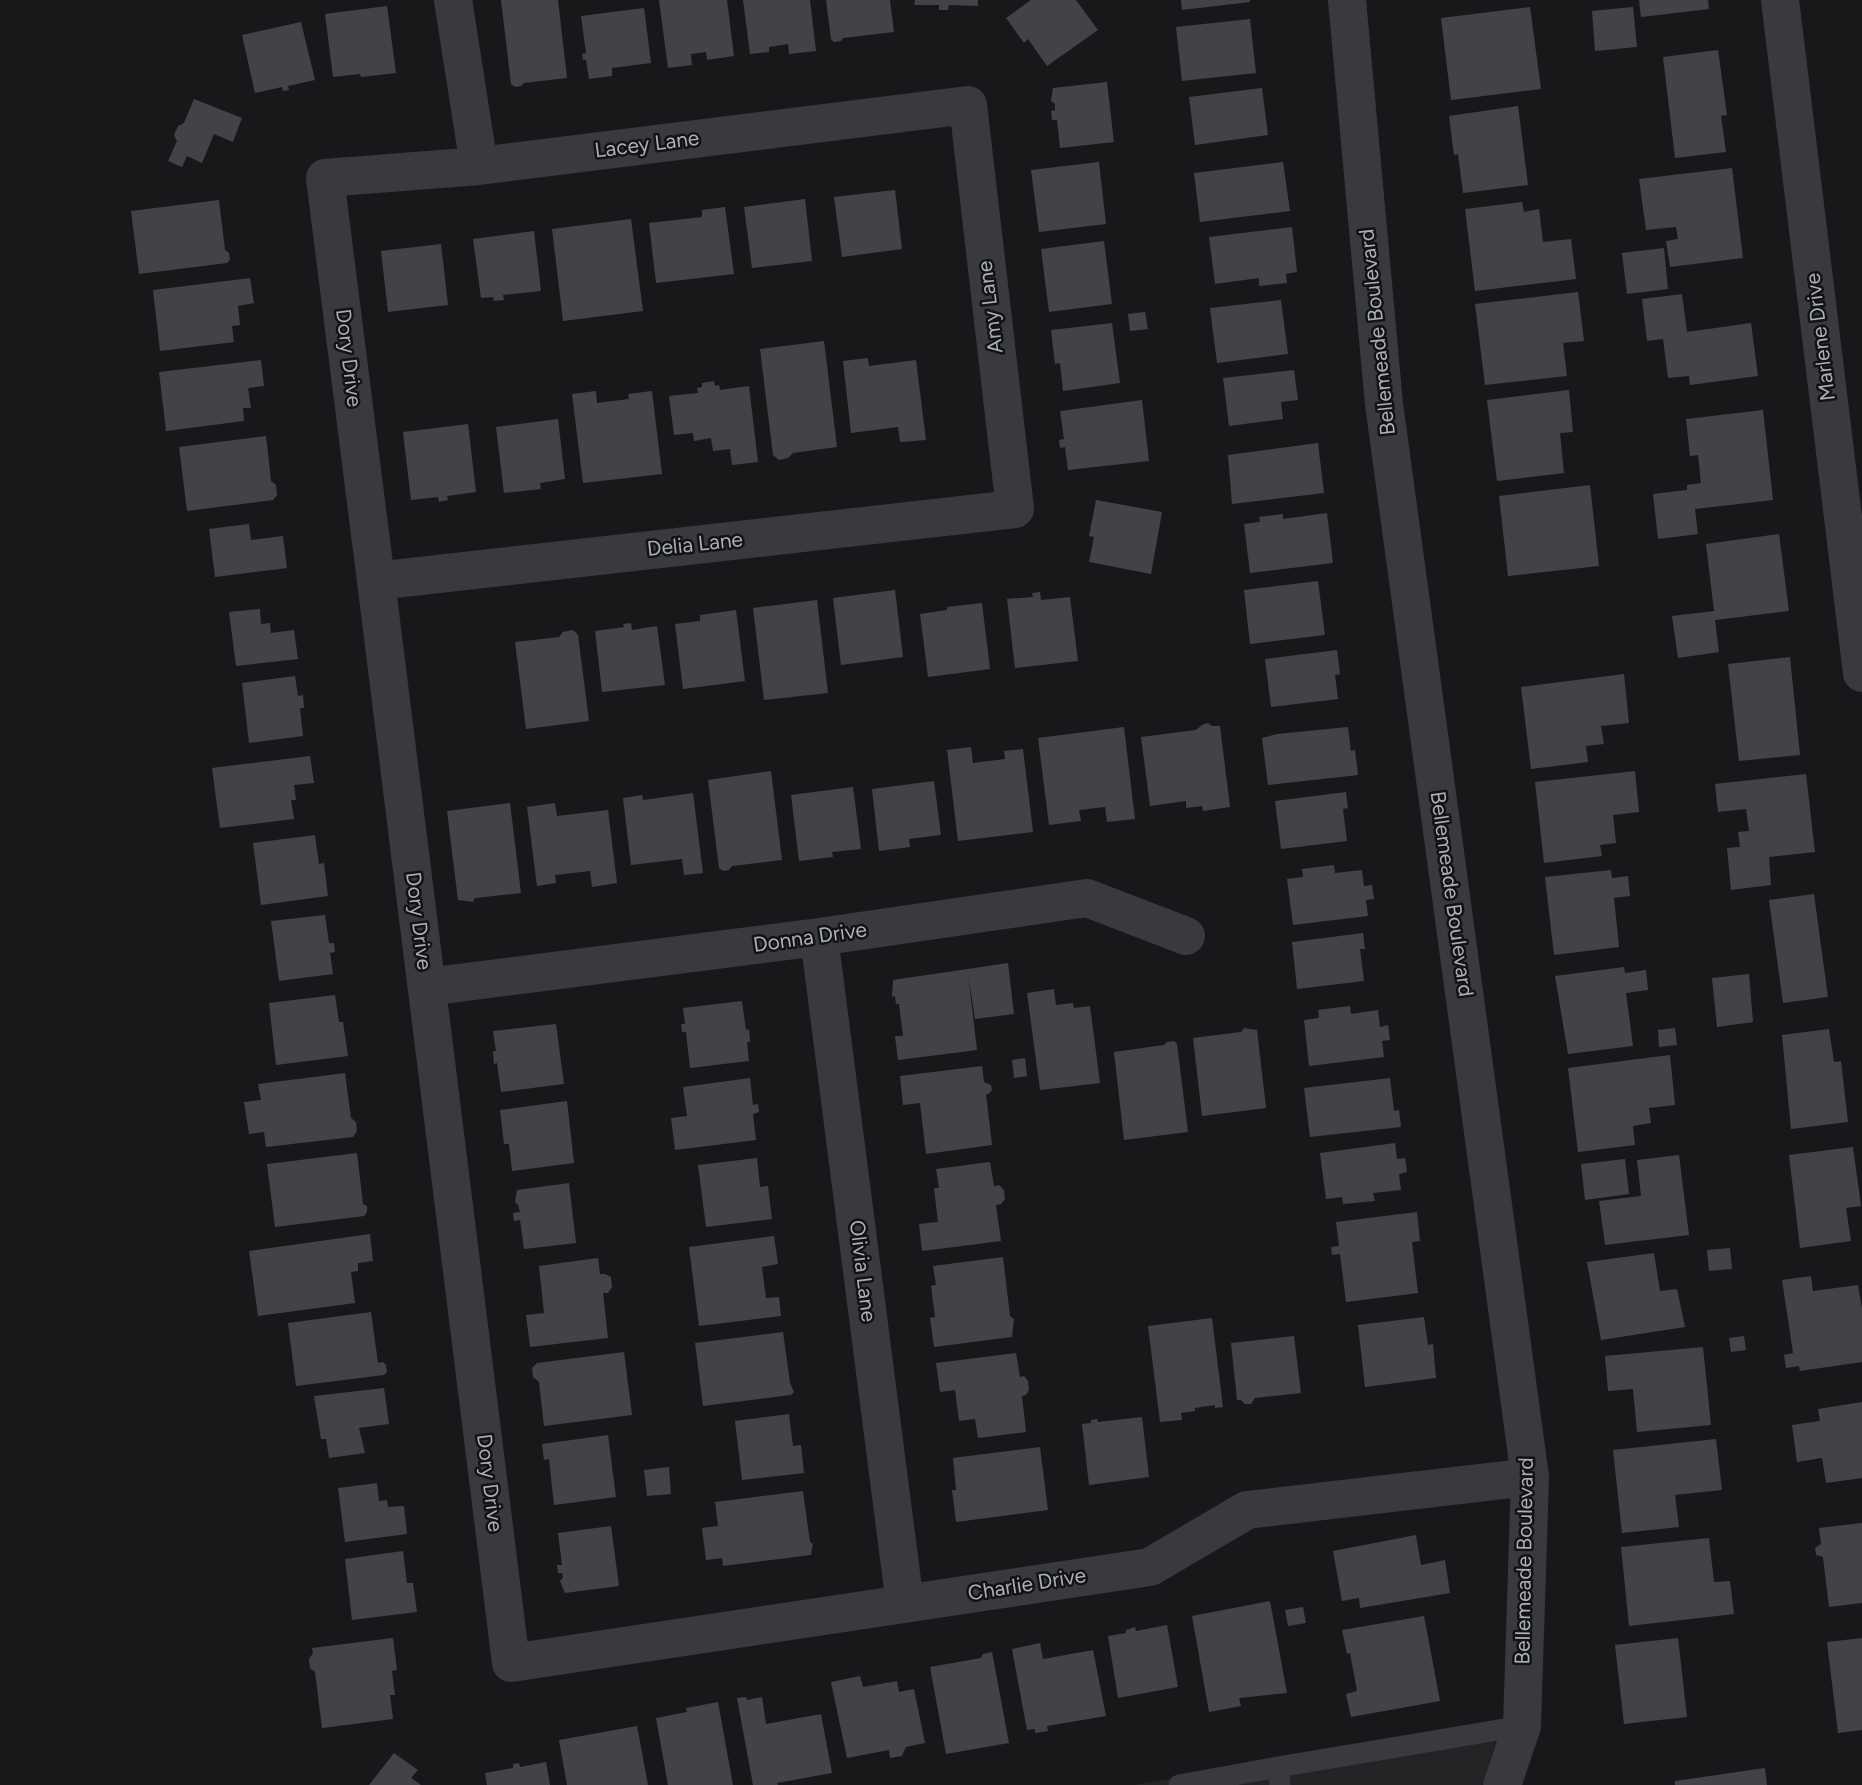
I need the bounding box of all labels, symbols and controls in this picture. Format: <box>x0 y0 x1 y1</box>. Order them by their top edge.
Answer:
street label: Lacey Lane <box>593 126 701 164</box>
street label: Bellemeade Boulevard <box>1355 228 1401 436</box>
street label: Amy Lane <box>973 259 1009 355</box>
street label: Marlene Drive <box>1801 272 1841 402</box>
street label: Dory Drive <box>329 308 367 408</box>
street label: Delia Lane <box>646 527 744 563</box>
street label: Bellemeade Boulevard <box>1424 790 1478 998</box>
street label: Dory Drive <box>399 871 437 971</box>
street label: Donna Drive <box>752 918 868 958</box>
street label: Olivia Lane <box>843 1219 881 1323</box>
street label: Dory Drive <box>470 1433 508 1533</box>
street label: Bellemeade Boulevard <box>1511 1457 1539 1665</box>
street label: Charlie Drive <box>966 1563 1088 1607</box>

